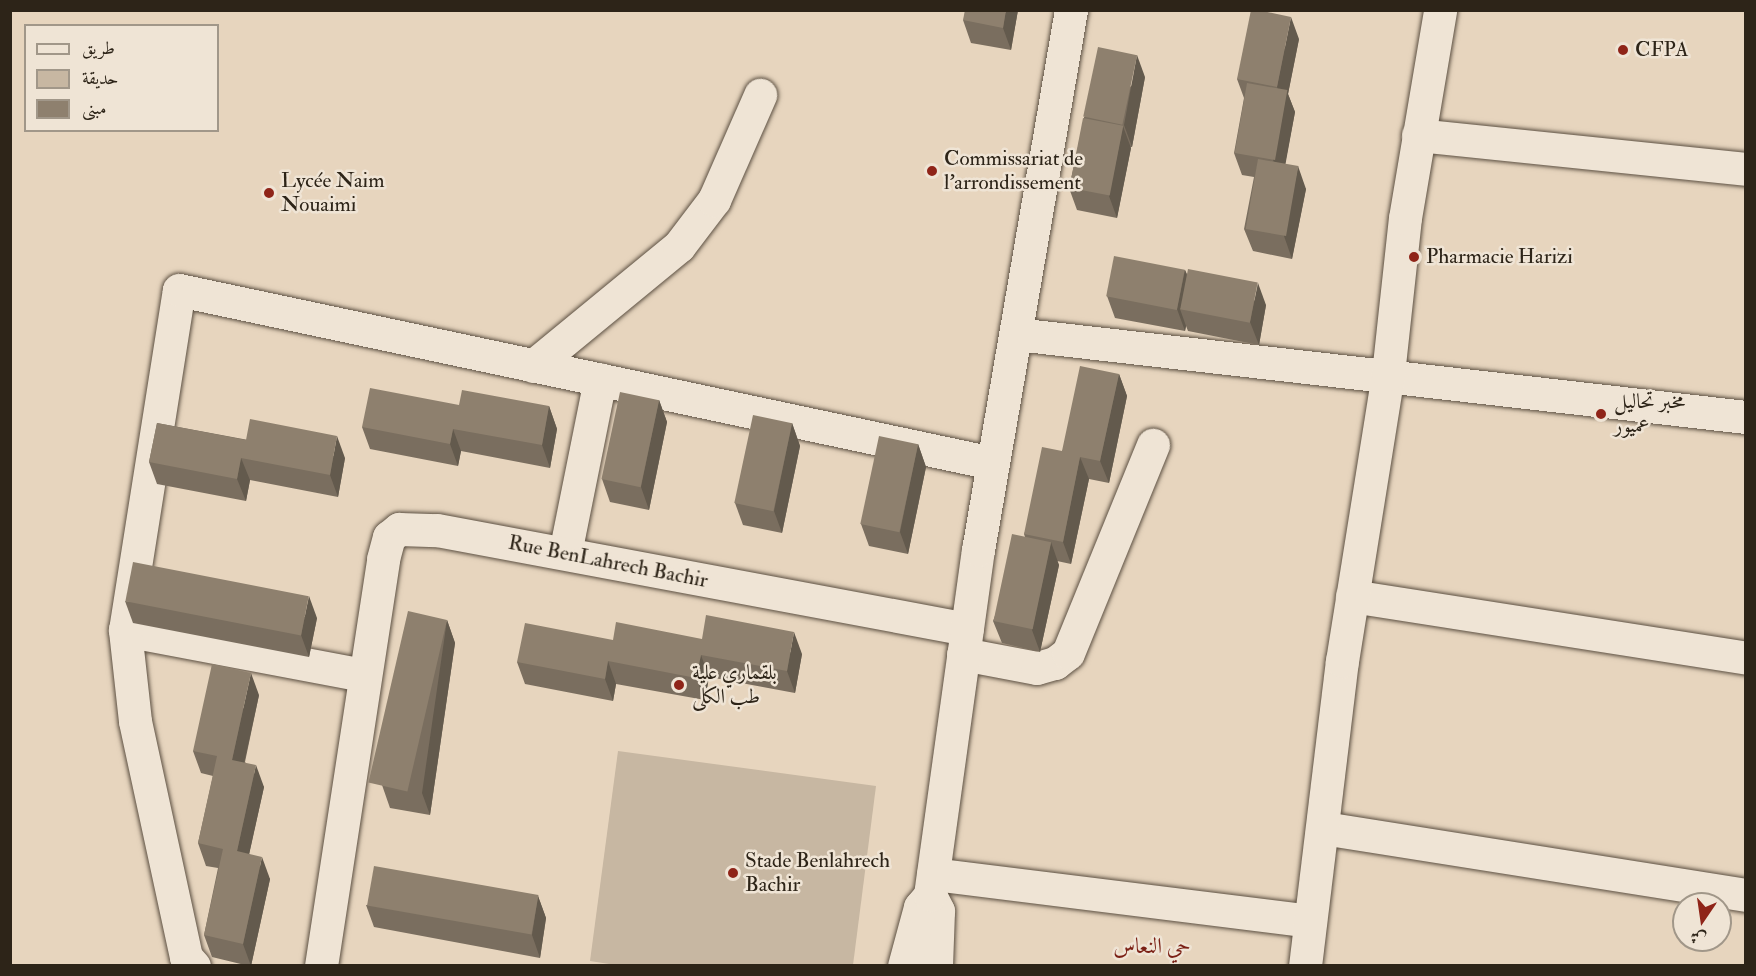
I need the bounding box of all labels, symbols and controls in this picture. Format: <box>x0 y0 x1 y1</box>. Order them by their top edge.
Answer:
legend <box>24 24 219 132</box>
text: طريق <box>82 37 115 60</box>
place label: CFPA <box>1635 37 1689 63</box>
marker: CFPA <box>1616 43 1630 57</box>
text: حديقة <box>82 67 118 90</box>
text: مبنى <box>82 97 107 120</box>
place label: Commissariat de l'arrondissement <box>944 146 1083 196</box>
marker: Commissariat de l'arrondissement <box>925 164 939 178</box>
place label: Lycée Naim Nouaimi <box>281 168 384 218</box>
marker: Lycée Naim Nouaimi <box>262 186 276 200</box>
place label: Pharmacie Harizi <box>1426 244 1573 270</box>
marker: Pharmacie Harizi <box>1407 250 1421 264</box>
place label: مخبر تحاليل عميور <box>1614 389 1685 439</box>
marker: مخبر تحاليل عميور <box>1592 405 1610 423</box>
street label: Rue BenLahrech Bachir <box>506 530 710 594</box>
place label: بلقماري علية طب الكلى <box>692 660 777 710</box>
marker: بلقماري علية طب الكلى <box>670 676 688 694</box>
place label: Stade Benlahrech Bachir <box>745 848 890 898</box>
marker: Stade Benlahrech Bachir <box>726 866 740 880</box>
north arrow <box>1672 892 1732 952</box>
text: ش <box>1688 926 1708 949</box>
district label: حي النعاس <box>1113 934 1191 960</box>

